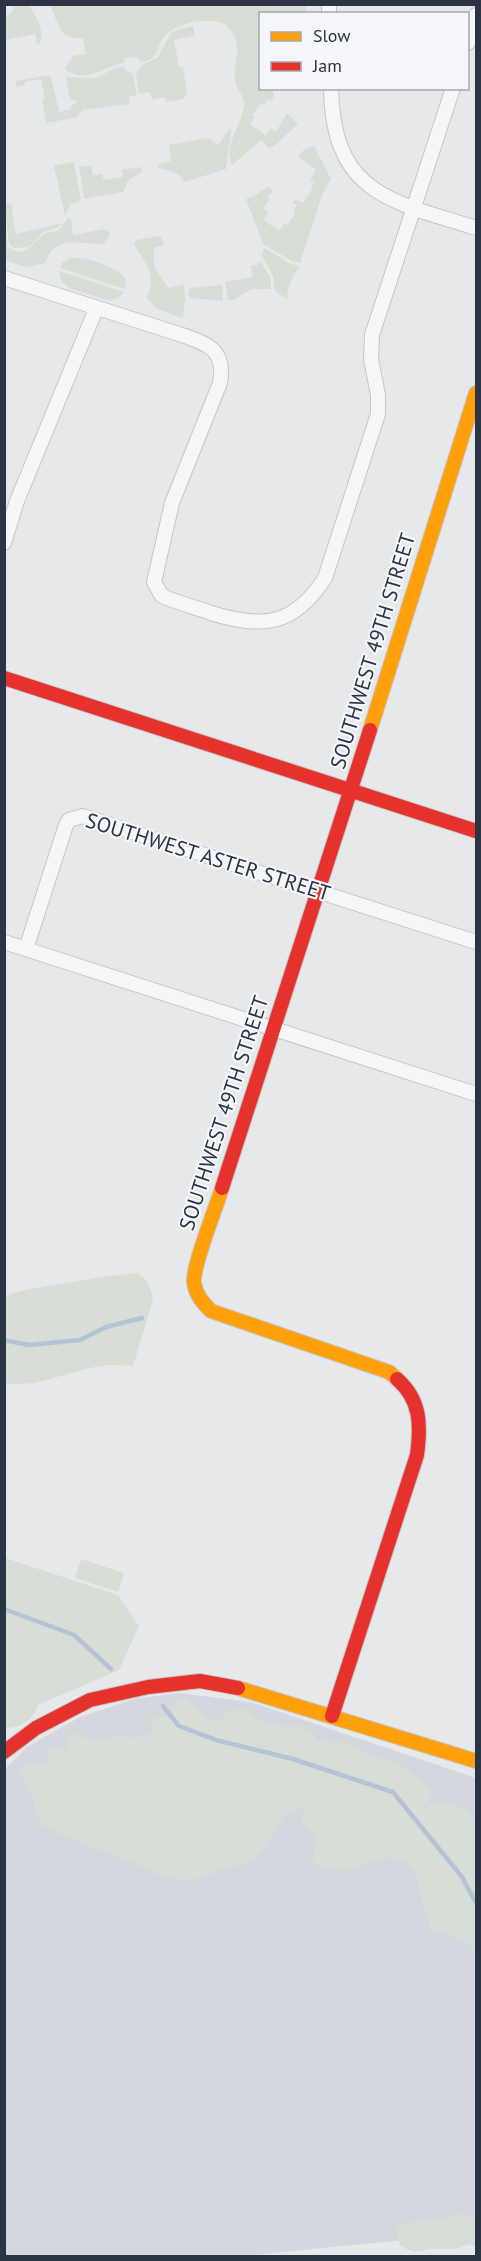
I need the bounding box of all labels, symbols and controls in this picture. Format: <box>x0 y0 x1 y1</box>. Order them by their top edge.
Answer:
legend <box>259 12 469 90</box>
text: Slow <box>313 24 351 47</box>
text: Jam <box>312 54 342 77</box>
street label: SOUTHWEST 49TH STREET <box>324 529 421 772</box>
street label: SOUTHWEST ASTER STREET <box>83 806 334 907</box>
street label: SOUTHWEST 49TH STREET <box>173 992 274 1233</box>

